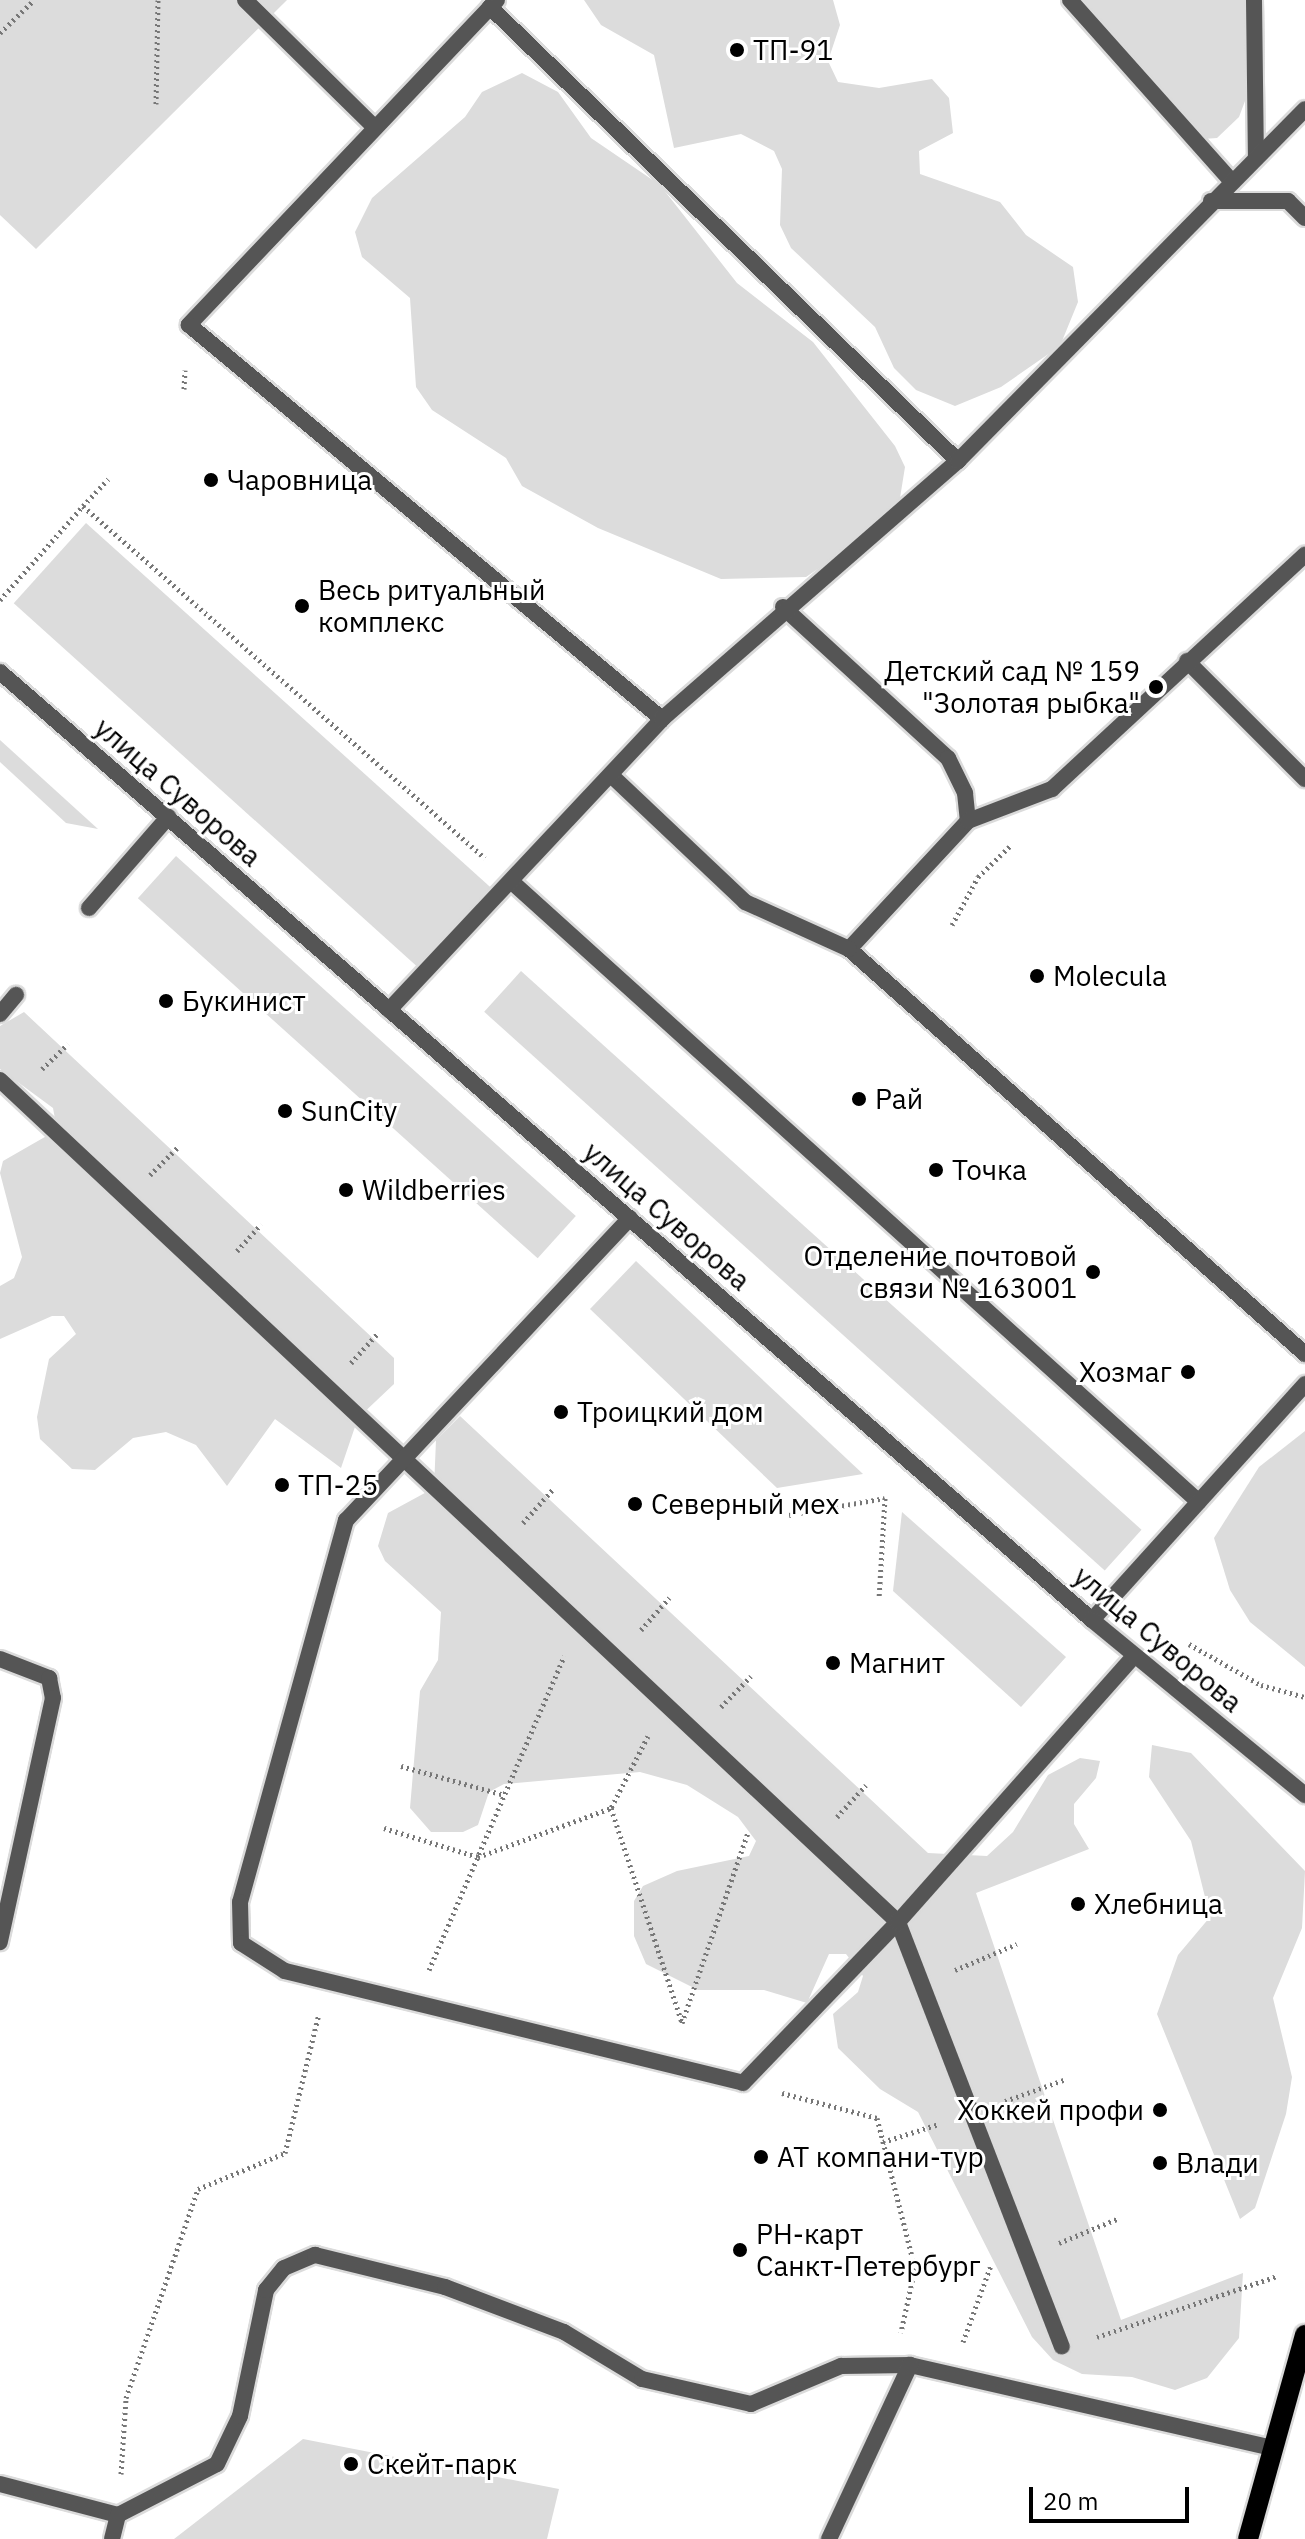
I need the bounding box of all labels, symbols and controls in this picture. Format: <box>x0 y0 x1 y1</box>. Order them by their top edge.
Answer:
place label: ТП-91 <box>753 33 833 67</box>
marker: ТП-91 <box>728 41 746 59</box>
place label: Чаровница <box>227 463 372 497</box>
marker: Чаровница <box>202 471 220 489</box>
place label: Весь ритуальный комплекс <box>318 573 545 639</box>
marker: Весь ритуальный комплекс <box>293 597 311 615</box>
place label: Детский сад № 159 "Золотая рыбка" <box>884 654 1140 720</box>
marker: Детский сад № 159 "Золотая рыбка" <box>1147 678 1165 696</box>
street label: улица Суворова <box>88 711 268 873</box>
place label: Molecula <box>1053 959 1167 993</box>
marker: Molecula <box>1028 967 1046 985</box>
place label: Букинист <box>182 984 306 1018</box>
marker: Букинист <box>157 992 175 1010</box>
place label: Рай <box>875 1082 923 1116</box>
marker: Рай <box>850 1090 868 1108</box>
place label: SunCity <box>301 1094 397 1128</box>
marker: SunCity <box>276 1102 294 1120</box>
street label: улица Суворова <box>577 1135 757 1297</box>
place label: Точка <box>952 1153 1027 1187</box>
marker: Точка <box>927 1161 945 1179</box>
place label: Wildberries <box>362 1173 506 1207</box>
marker: Wildberries <box>337 1181 355 1199</box>
place label: Отделение почтовой связи № 163001 <box>803 1239 1077 1305</box>
marker: Отделение почтовой связи № 163001 <box>1084 1263 1102 1281</box>
place label: Хозмаг <box>1079 1355 1172 1389</box>
marker: Хозмаг <box>1179 1363 1197 1381</box>
place label: Троицкий дом <box>577 1395 764 1429</box>
marker: Троицкий дом <box>552 1403 570 1421</box>
place label: ТП-25 <box>298 1468 378 1502</box>
marker: ТП-25 <box>273 1476 291 1494</box>
place label: Северный мех <box>651 1487 840 1521</box>
marker: Северный мех <box>626 1495 644 1513</box>
street label: улица Суворова <box>1067 1559 1249 1719</box>
place label: Магнит <box>849 1646 945 1680</box>
marker: Магнит <box>824 1654 842 1672</box>
place label: Хлебница <box>1094 1887 1223 1921</box>
marker: Хлебница <box>1069 1895 1087 1913</box>
place label: Хоккей профи <box>957 2093 1144 2127</box>
marker: Хоккей профи <box>1151 2101 1169 2119</box>
place label: АТ компани-тур <box>777 2140 984 2174</box>
place label: Влади <box>1176 2146 1259 2180</box>
marker: АТ компани-тур <box>752 2148 770 2166</box>
marker: Влади <box>1151 2154 1169 2172</box>
place label: РН-карт Санкт-Петербург <box>756 2217 981 2283</box>
marker: РН-карт Санкт-Петербург <box>731 2241 749 2259</box>
place label: Скейт-парк <box>367 2447 517 2481</box>
marker: Скейт-парк <box>342 2455 360 2473</box>
scale bar <box>1033 2471 1193 2521</box>
text: 20 m <box>1043 2485 1098 2517</box>

